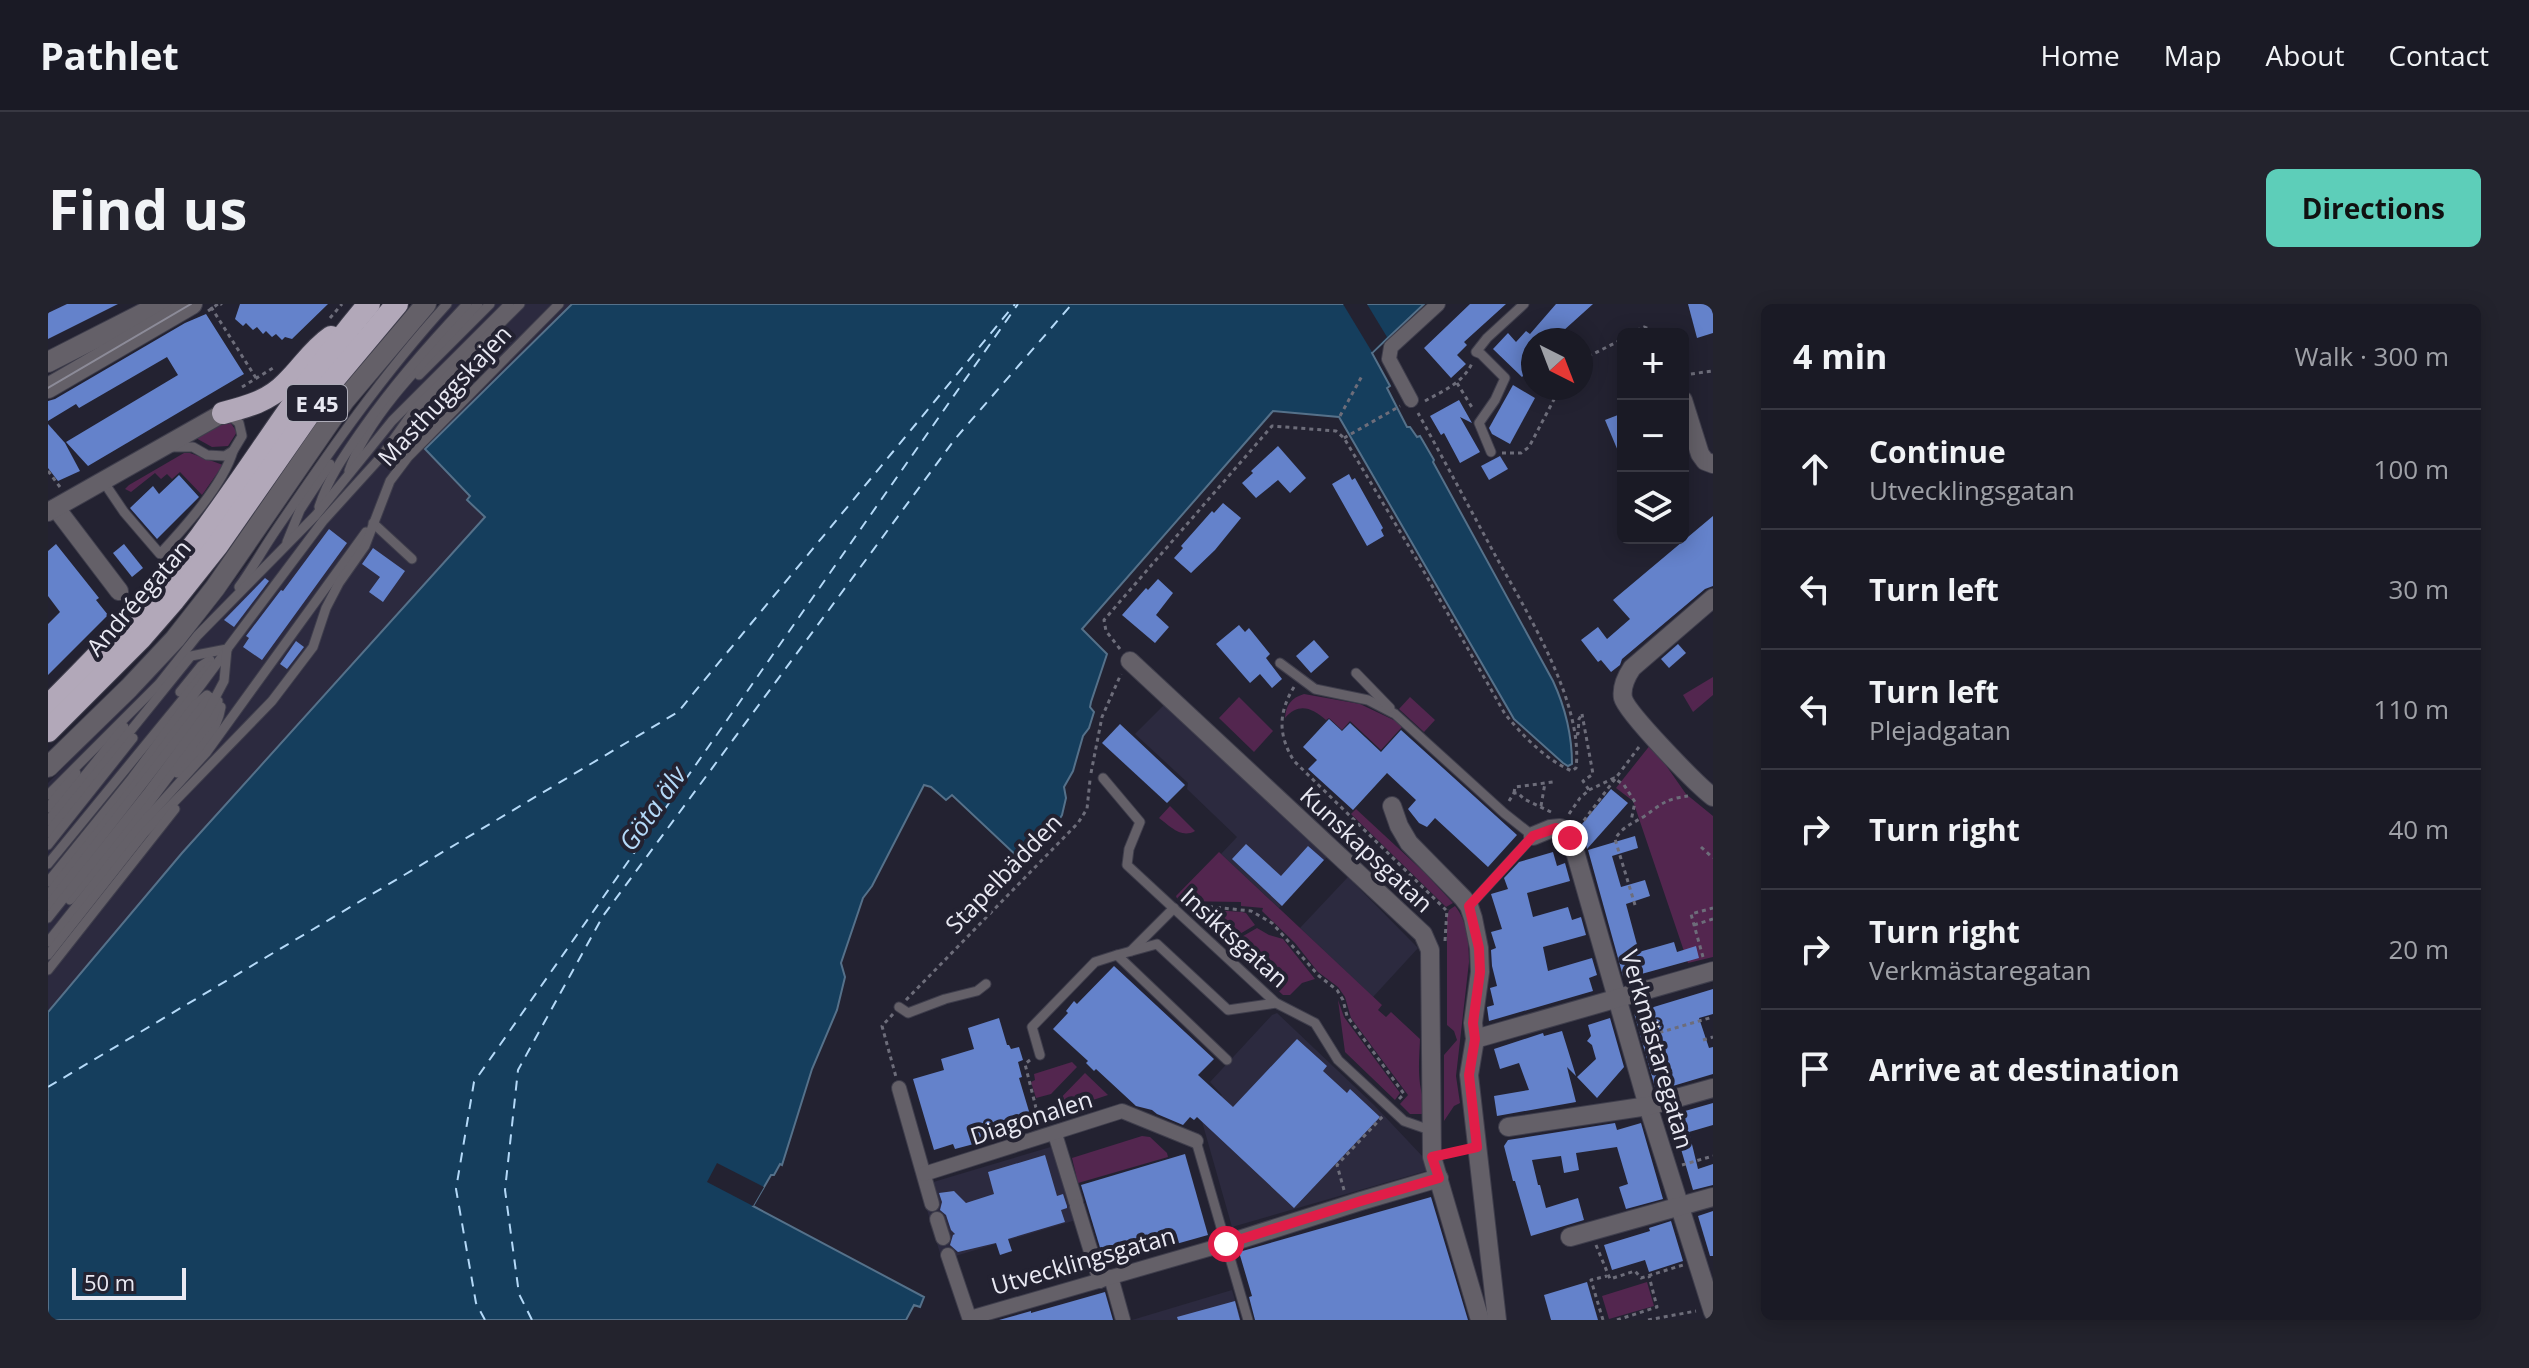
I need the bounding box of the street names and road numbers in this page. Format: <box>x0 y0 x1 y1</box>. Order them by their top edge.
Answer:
street label: Masthuggskajen <box>370 317 518 473</box>
road number: E 45 <box>287 385 347 421</box>
street label: Andréegatan <box>78 532 198 662</box>
street label: Kunskapsgatan <box>1293 779 1441 919</box>
street label: Stapelbädden <box>937 806 1069 940</box>
street label: Insiktsgatan <box>1174 880 1296 994</box>
street label: Verkmästaregatan <box>1614 946 1702 1152</box>
street label: Diagonalen <box>966 1082 1096 1152</box>
street label: Utvecklingsgatan <box>987 1218 1179 1302</box>

